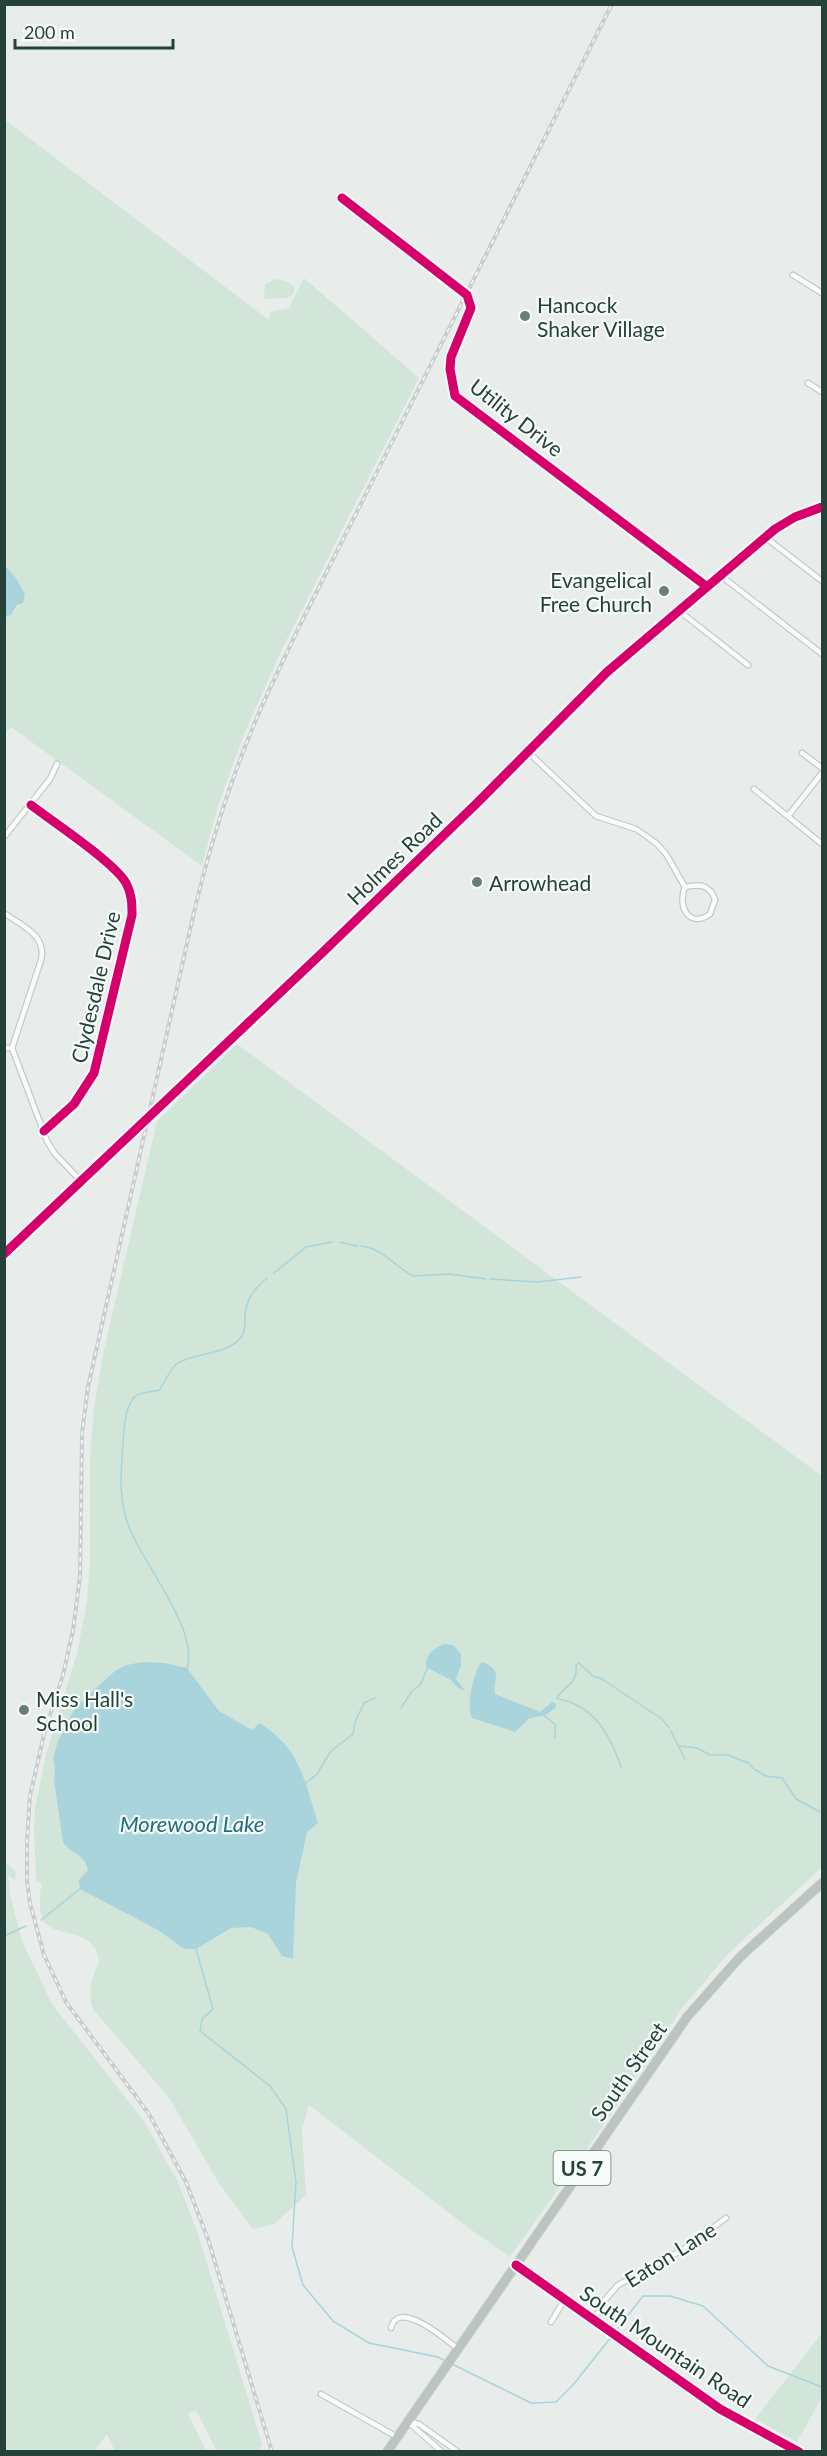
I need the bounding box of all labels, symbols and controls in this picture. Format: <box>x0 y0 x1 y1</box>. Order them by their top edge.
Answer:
scale bar <box>15 12 172 50</box>
text: 200 m <box>24 21 75 43</box>
place label: Hancock Shaker Village <box>537 292 665 341</box>
marker: Hancock Shaker Village <box>518 309 532 323</box>
street label: Utility Drive <box>465 373 569 461</box>
place label: Evangelical Free Church <box>540 567 652 616</box>
marker: Evangelical Free Church <box>657 584 671 598</box>
street label: Holmes Road <box>341 807 447 909</box>
place label: Arrowhead <box>489 870 591 895</box>
marker: Arrowhead <box>470 875 484 889</box>
street label: Clydesdale Drive <box>65 909 125 1065</box>
place label: Miss Hall's School <box>36 1686 133 1735</box>
marker: Miss Hall's School <box>17 1703 31 1717</box>
water label: Morewood Lake <box>120 1810 264 1837</box>
street label: South Street <box>585 2016 671 2125</box>
road number: US 7 <box>554 2151 610 2185</box>
street label: Eaton Lane <box>620 2216 720 2292</box>
street label: South Mountain Road <box>576 2280 756 2412</box>

